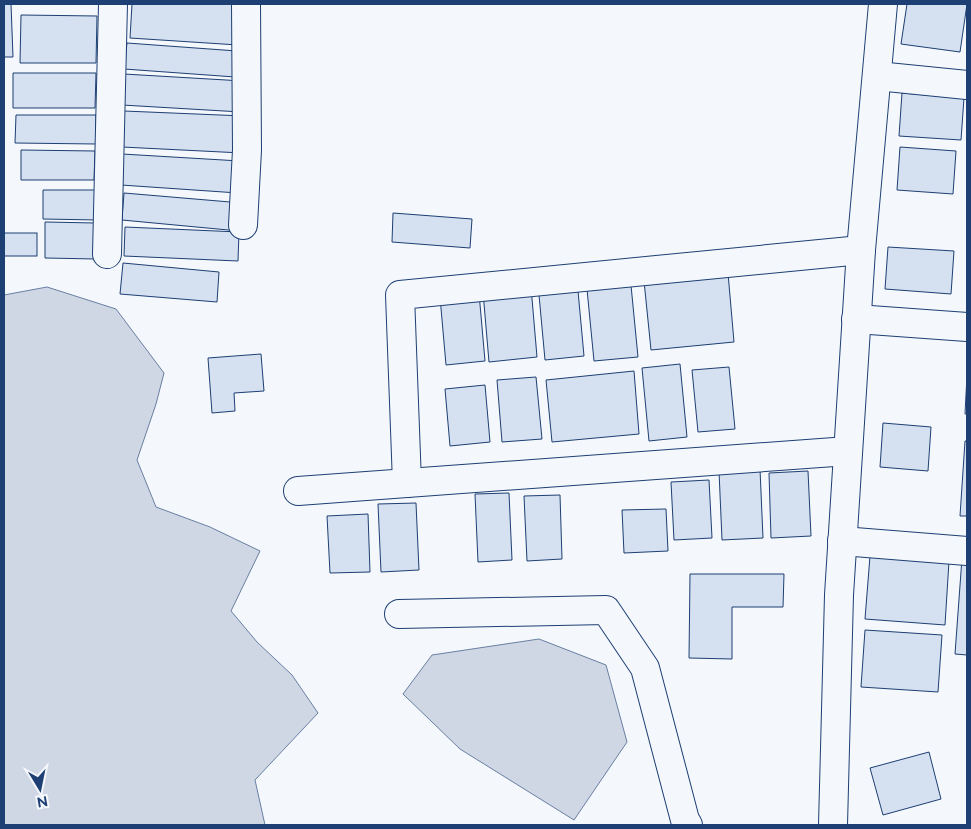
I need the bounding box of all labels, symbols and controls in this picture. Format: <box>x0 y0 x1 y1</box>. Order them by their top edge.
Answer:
north arrow <box>15 764 65 814</box>
text: N <box>36 793 49 811</box>

